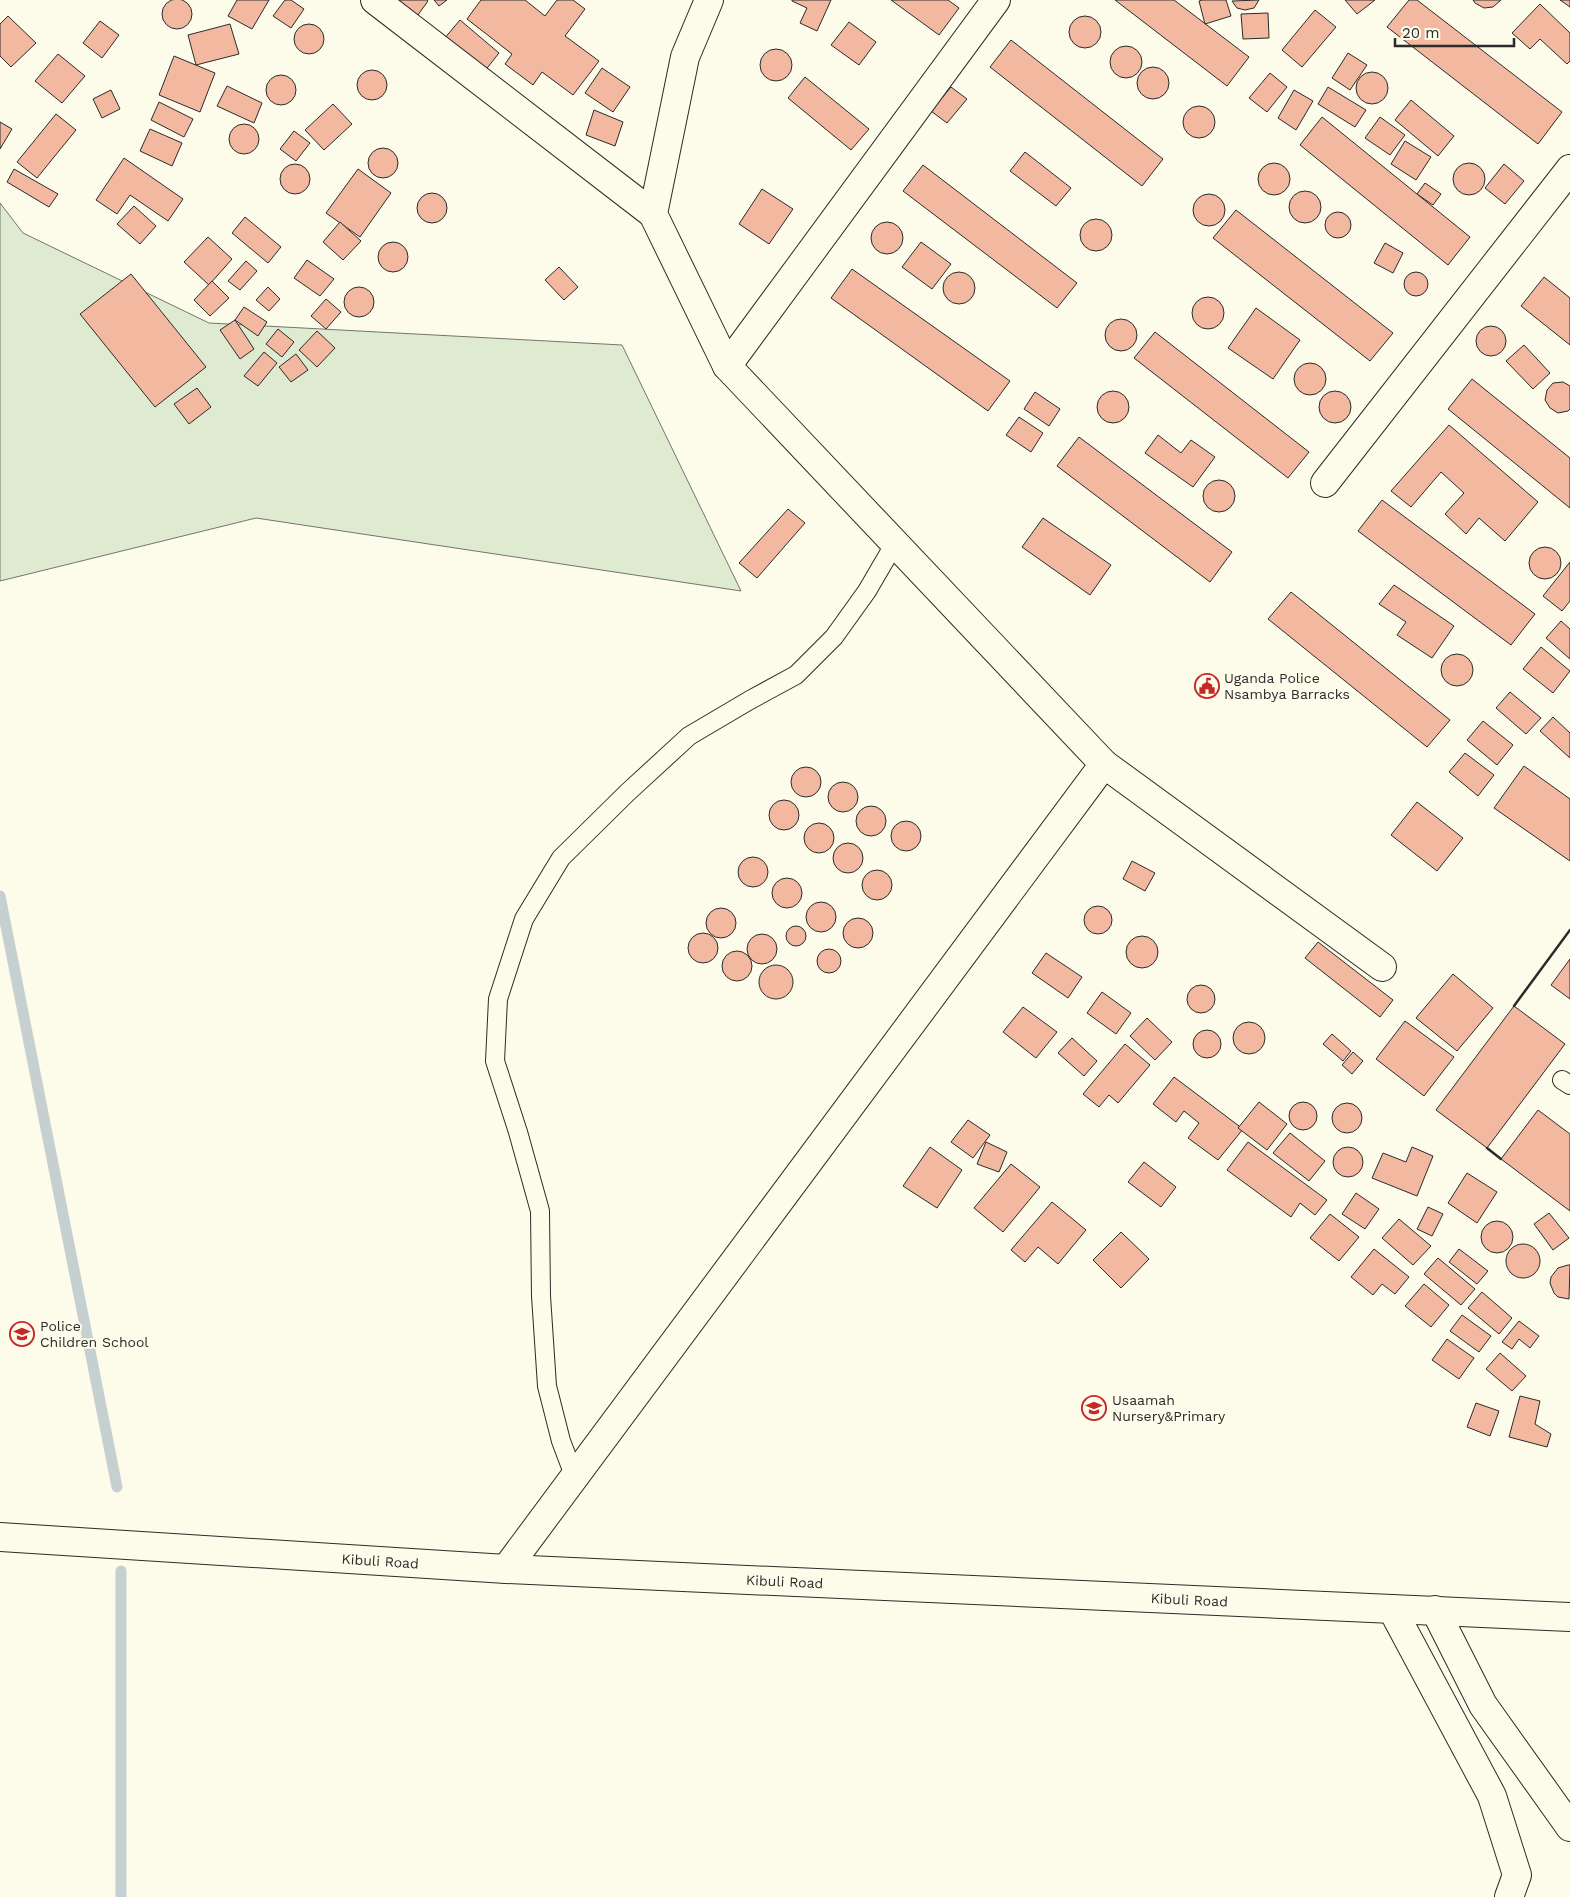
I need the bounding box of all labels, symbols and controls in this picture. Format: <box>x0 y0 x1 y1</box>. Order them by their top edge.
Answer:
scale bar <box>1395 15 1514 47</box>
text: 20 m <box>1402 24 1440 42</box>
place label: Uganda Police Nsambya Barracks <box>1224 670 1350 702</box>
public building icon: Uganda Police Nsambya Barracks <box>1194 673 1220 699</box>
place label: Police Children School <box>40 1318 149 1350</box>
school or university icon: Police Children School <box>9 1321 35 1347</box>
place label: Usaamah Nursery&Primary <box>1112 1392 1226 1424</box>
school or university icon: Usaamah Nursery&Primary <box>1081 1395 1107 1421</box>
street label: Kibuli Road <box>341 1551 419 1571</box>
street label: Kibuli Road <box>746 1572 824 1591</box>
street label: Kibuli Road <box>1150 1590 1228 1610</box>

